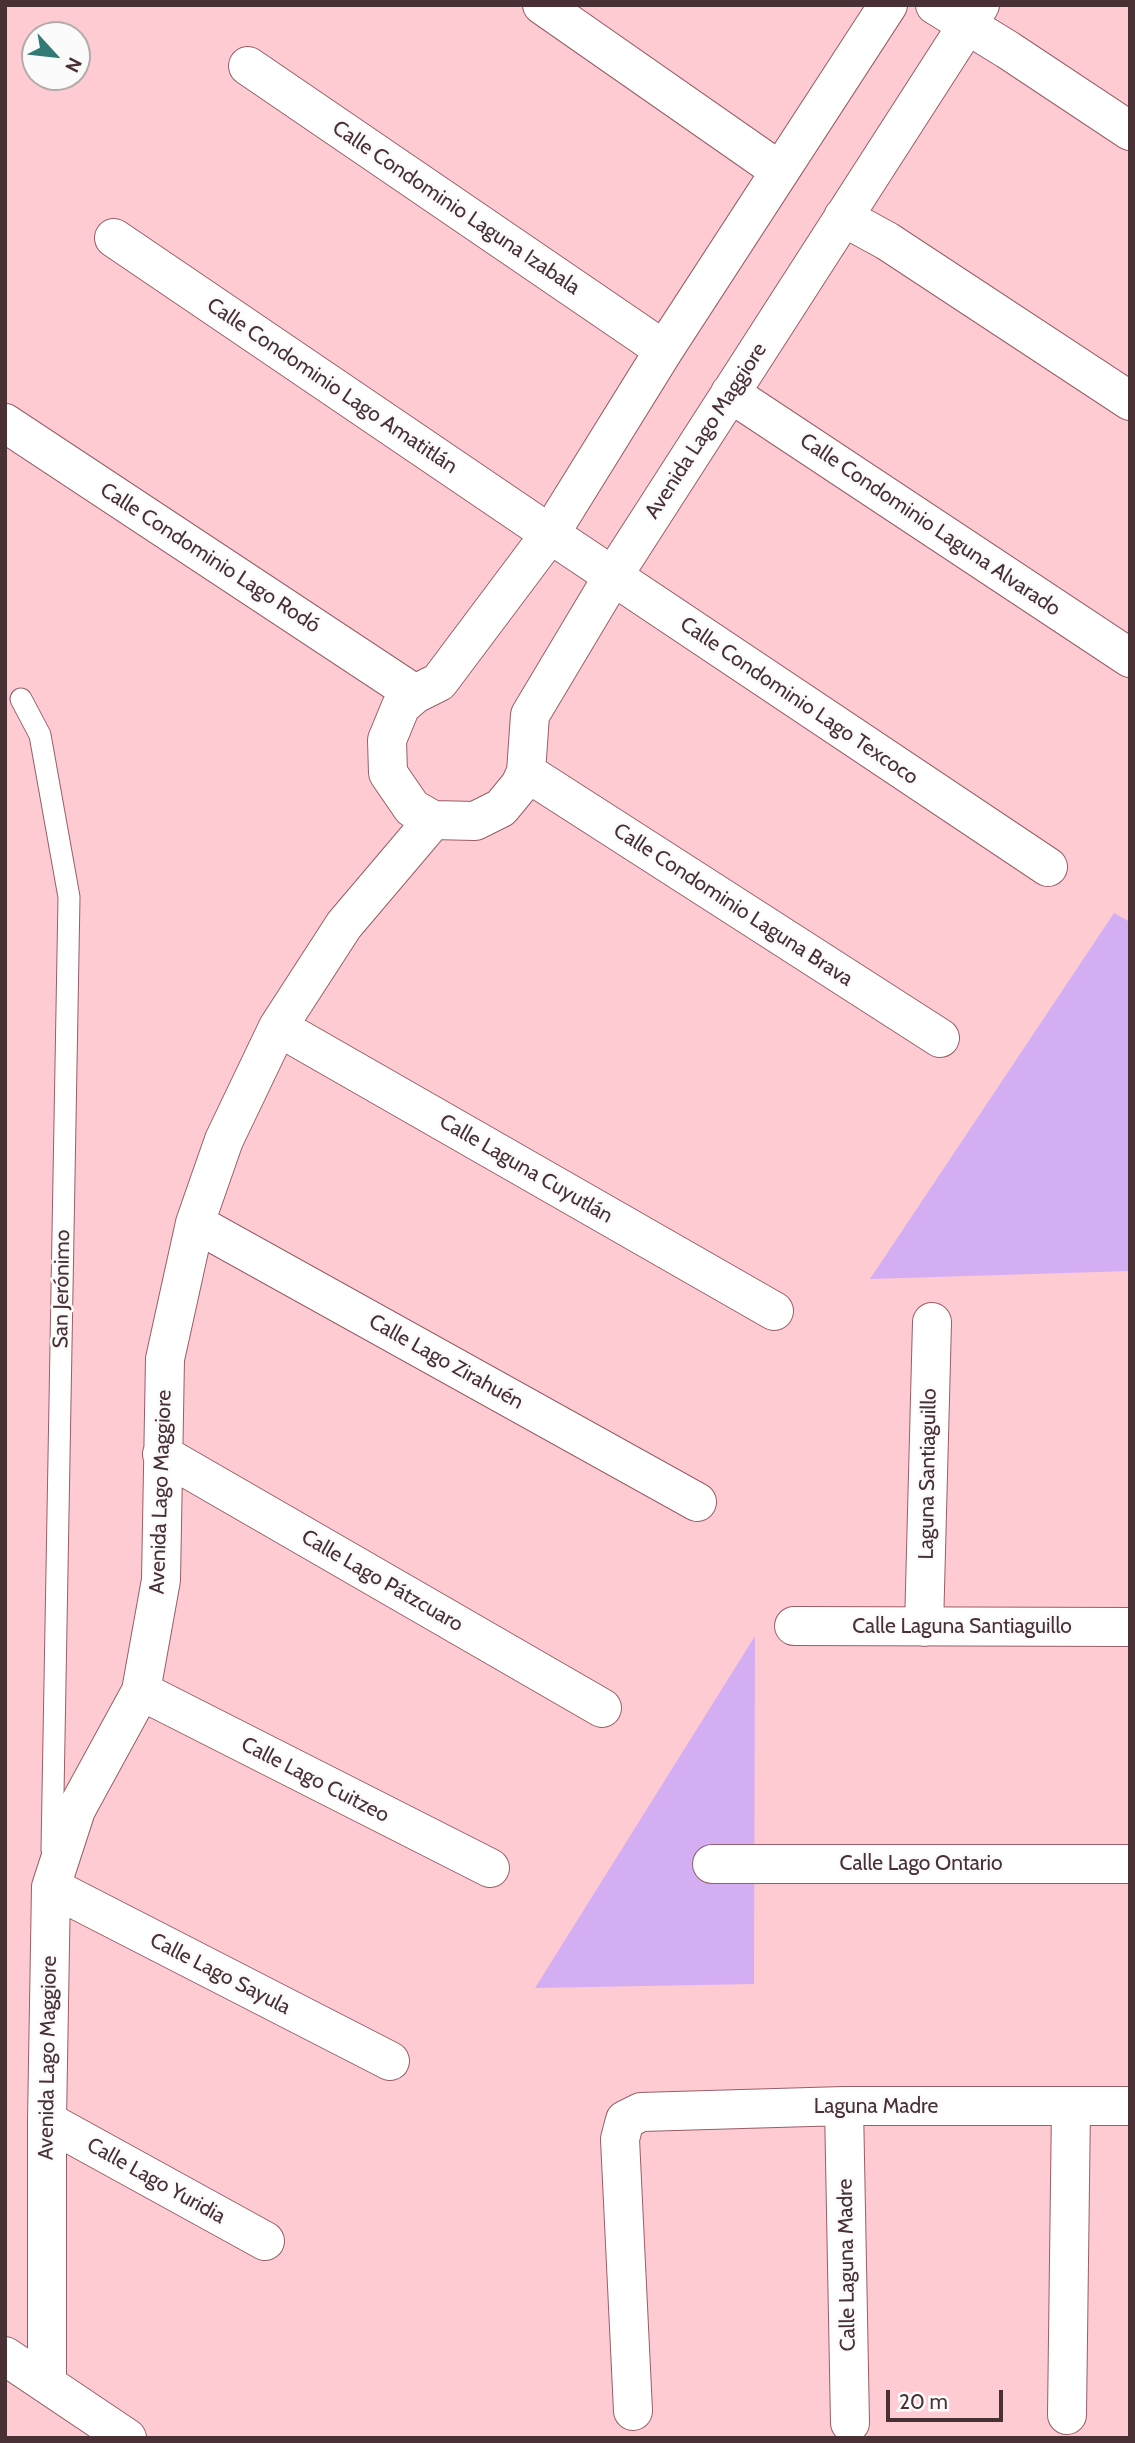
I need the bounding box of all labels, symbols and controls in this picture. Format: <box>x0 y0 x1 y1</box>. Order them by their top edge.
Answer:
north arrow <box>21 21 91 91</box>
text: N <box>60 54 87 76</box>
street label: Calle Condominio Laguna Izabala <box>327 116 585 300</box>
street label: Calle Condominio Lago Amatitlán <box>202 293 462 479</box>
street label: Avenida Lago Maggiore <box>640 338 772 524</box>
street label: Calle Condominio Laguna Alvarado <box>795 428 1065 622</box>
street label: Calle Condominio Lago Rodó <box>95 477 325 639</box>
street label: Calle Condominio Lago Texcoco <box>675 612 923 790</box>
street label: Calle Condominio Laguna Brava <box>609 818 857 992</box>
street label: Calle Laguna Cuyutlán <box>435 1109 617 1229</box>
street label: San Jerónimo <box>48 1229 76 1349</box>
street label: Calle Lago Zirahuén <box>364 1309 528 1415</box>
street label: Laguna Santiaguillo <box>914 1388 942 1560</box>
street label: Avenida Lago Maggiore <box>145 1389 177 1595</box>
street label: Calle Lago Pátzcuaro <box>297 1524 467 1638</box>
street label: Calle Laguna Santiaguillo <box>852 1614 1072 1640</box>
street label: Calle Lago Cuitzeo <box>237 1732 393 1828</box>
street label: Calle Lago Ontario <box>839 1851 1003 1877</box>
street label: Calle Lago Sayula <box>146 1928 294 2020</box>
street label: Avenida Lago Maggiore <box>34 1956 62 2160</box>
street label: Laguna Madre <box>814 2094 938 2120</box>
street label: Calle Lago Yuridia <box>82 2133 230 2229</box>
street label: Calle Laguna Madre <box>833 2178 861 2352</box>
scale bar <box>890 2376 1007 2420</box>
text: 20 m <box>899 2389 948 2414</box>

